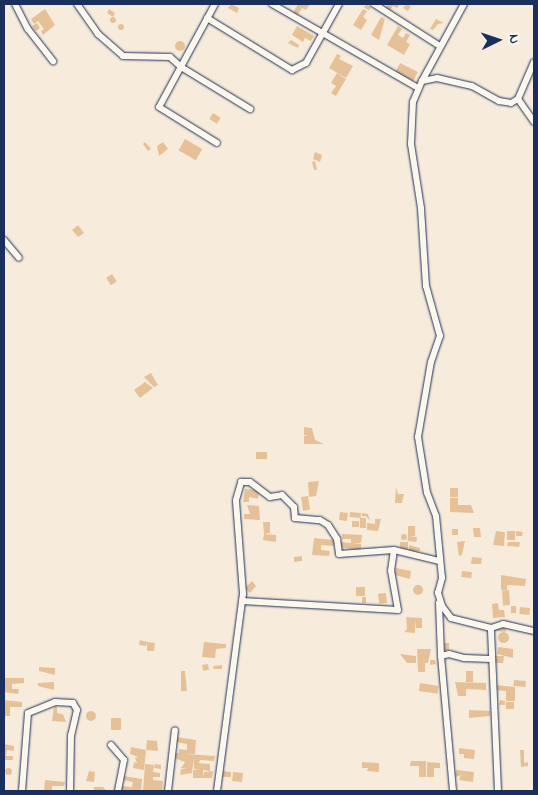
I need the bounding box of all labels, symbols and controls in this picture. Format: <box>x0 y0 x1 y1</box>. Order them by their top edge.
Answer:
north arrow <box>473 15 523 65</box>
text: N <box>503 33 524 44</box>

